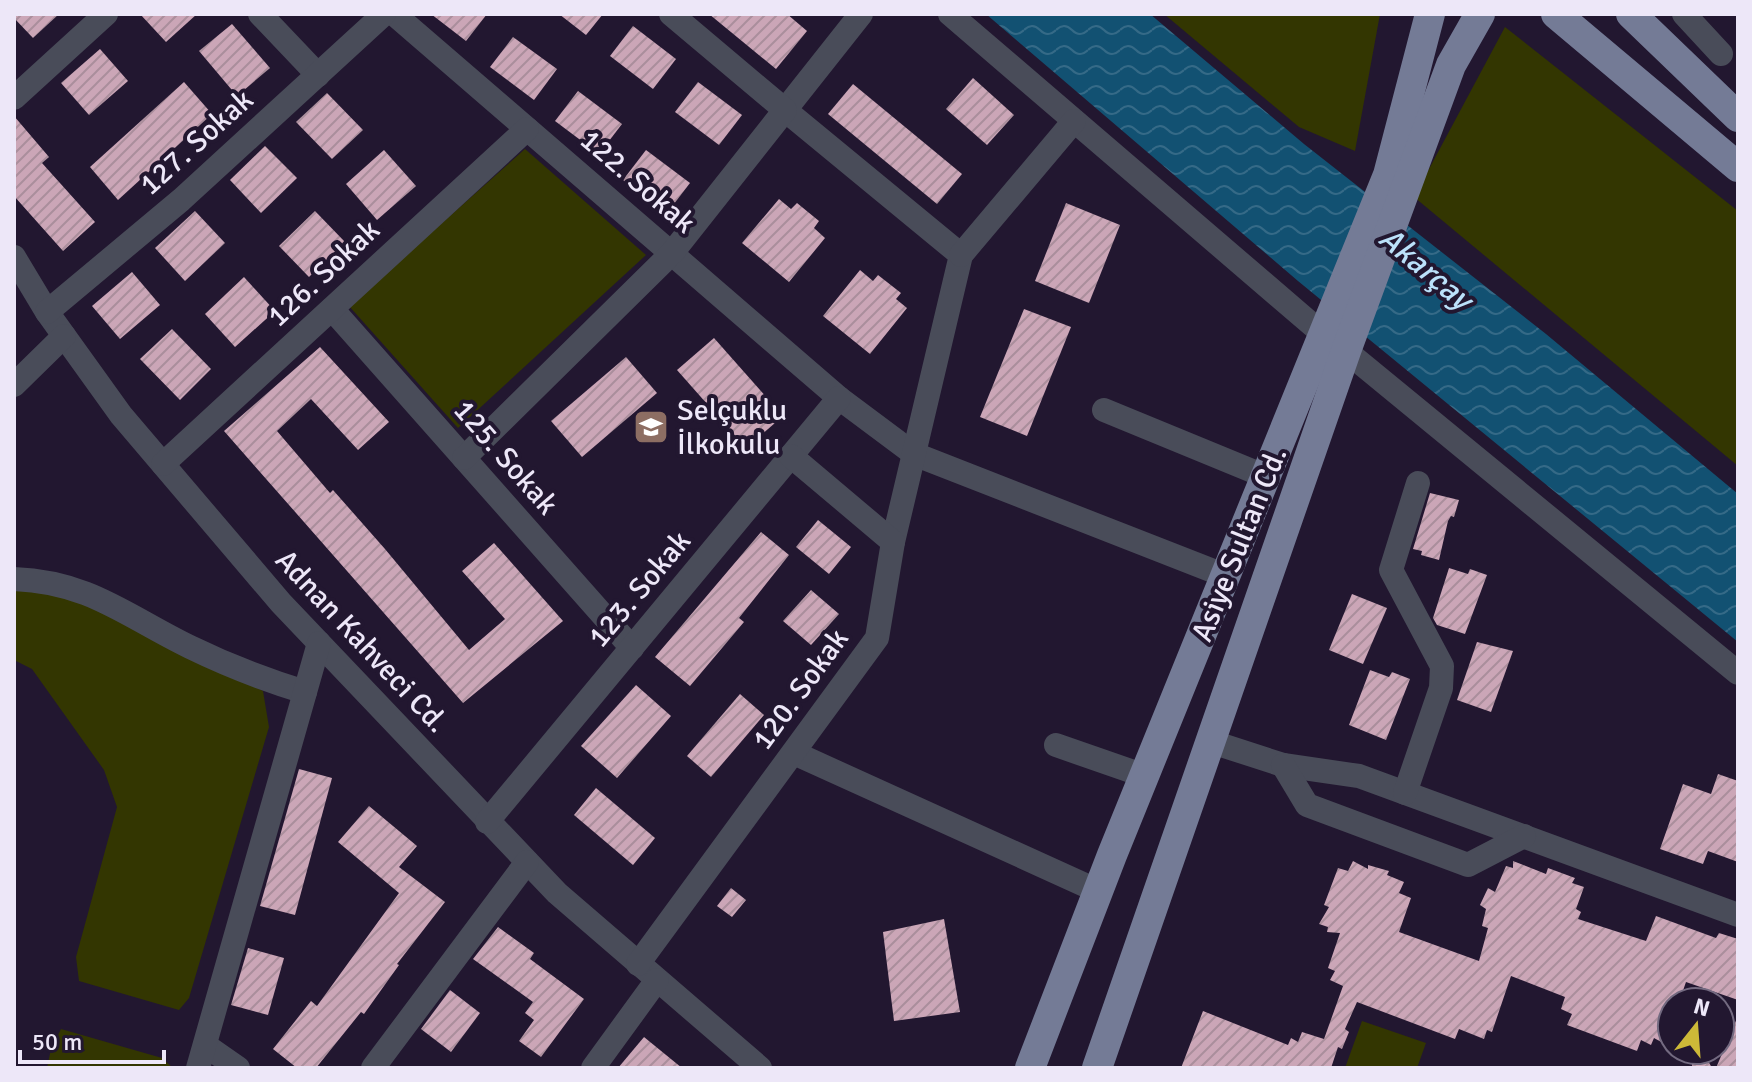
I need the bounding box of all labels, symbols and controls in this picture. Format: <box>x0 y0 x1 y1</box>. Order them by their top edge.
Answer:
street label: 127. Sokak <box>132 82 261 203</box>
street label: 122. Sokak <box>572 121 703 241</box>
street label: 126. Sokak <box>259 212 387 335</box>
water label: Akarçay <box>1371 218 1483 321</box>
street label: 125. Sokak <box>446 392 566 523</box>
place label: Selçuklu İlkokulu <box>677 392 787 463</box>
school or university icon: Selçuklu İlkokulu <box>632 408 670 446</box>
street label: Asiye Sultan Cd. <box>1184 442 1295 647</box>
street label: 123. Sokak <box>580 524 699 655</box>
street label: Adnan Kahveci Cd. <box>267 542 456 740</box>
street label: 120. Sokak <box>744 622 857 757</box>
north arrow <box>1656 986 1736 1066</box>
text: N <box>1690 992 1713 1023</box>
scale bar <box>20 1014 164 1064</box>
text: 50 m <box>32 1027 82 1057</box>

